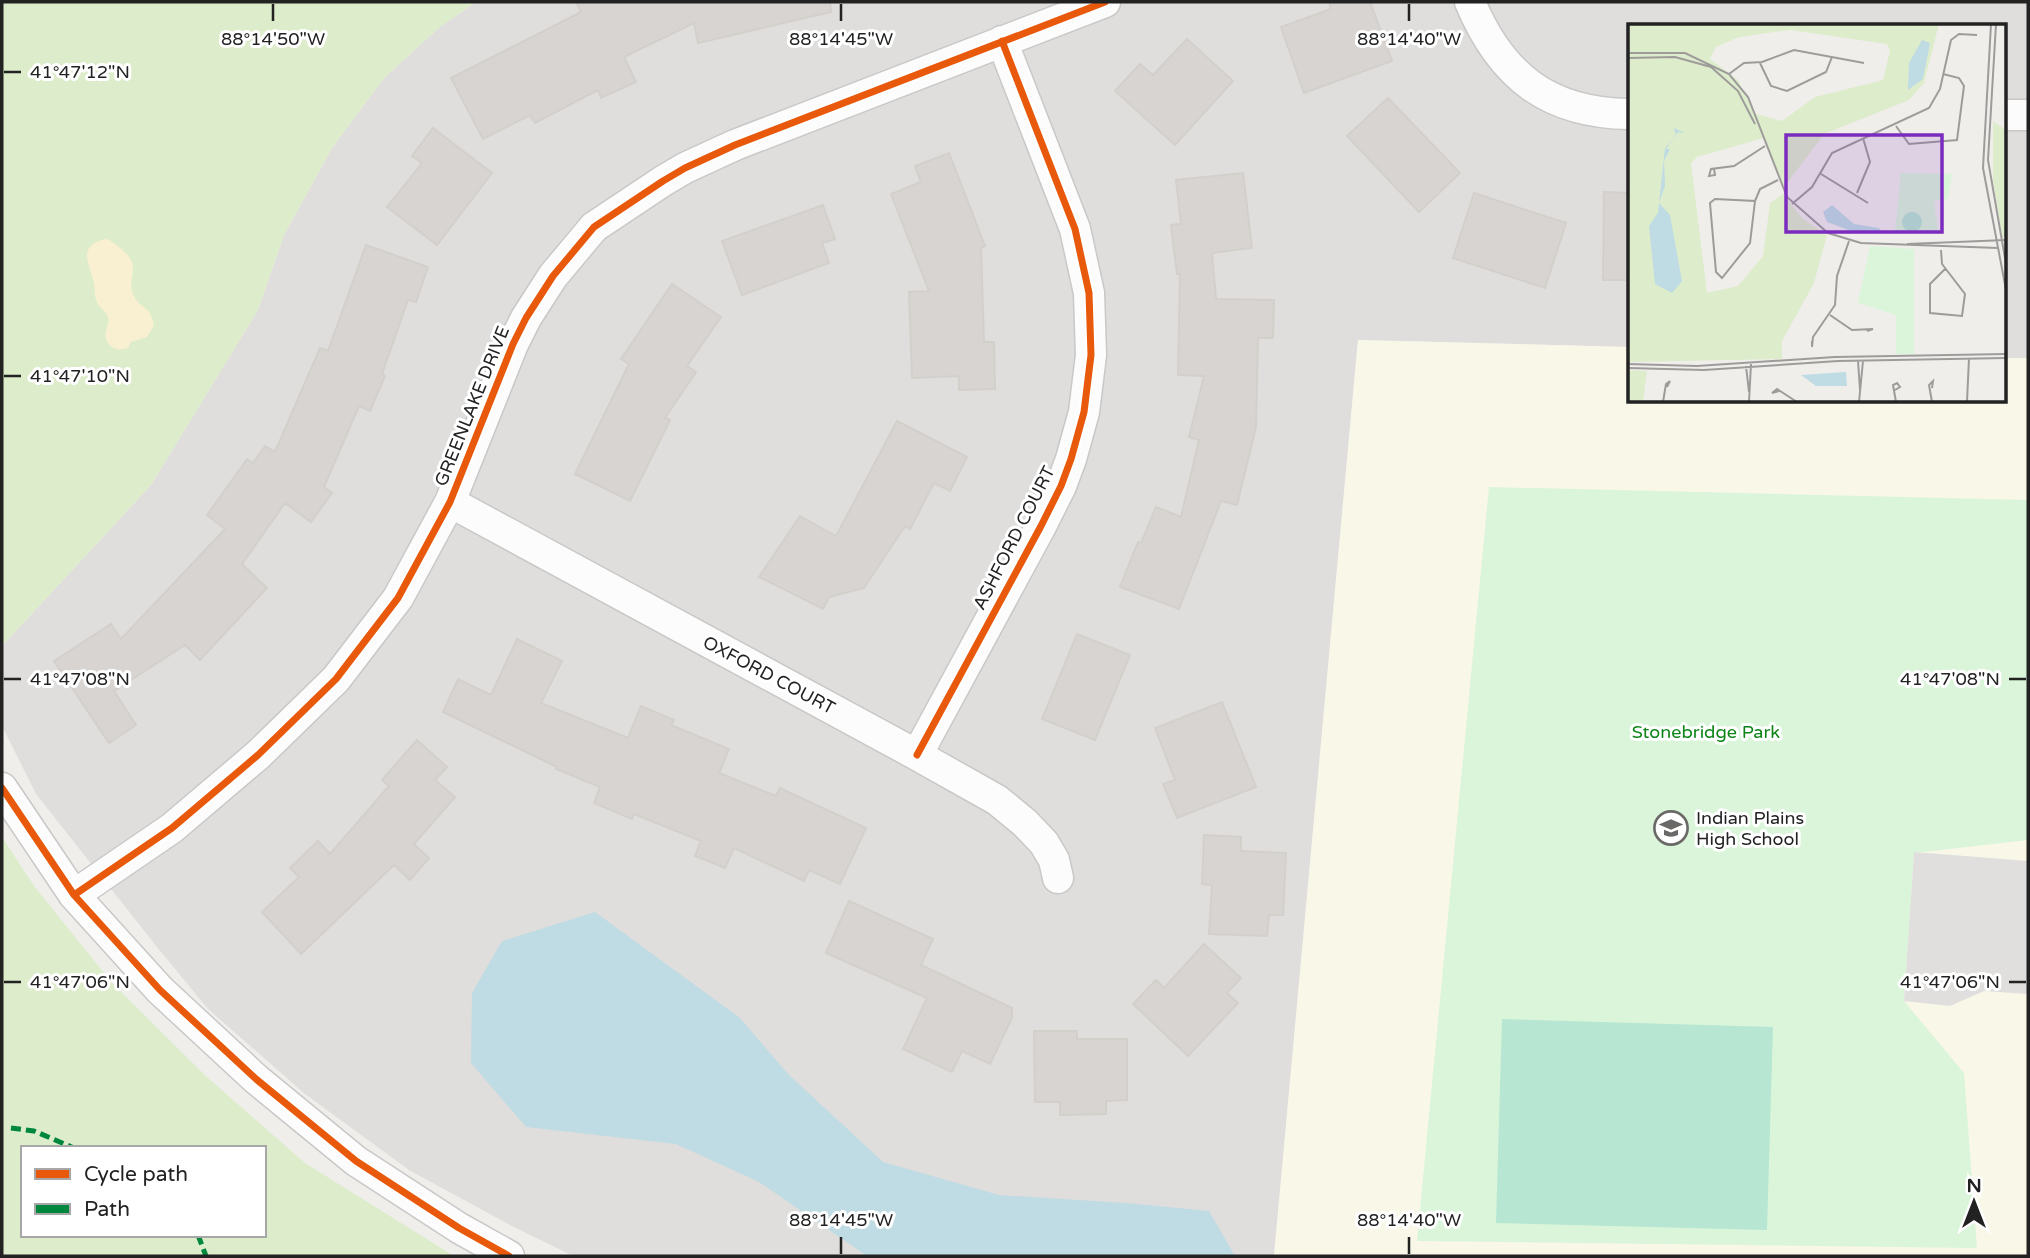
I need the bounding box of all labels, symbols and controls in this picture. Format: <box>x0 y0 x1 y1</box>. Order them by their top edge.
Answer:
inset map <box>1628 24 2006 402</box>
text: 88°14'50"W <box>221 28 325 50</box>
text: 88°14'45"W <box>789 28 893 50</box>
text: 88°14'40"W <box>1357 28 1461 50</box>
text: 41°47'12"N <box>30 61 130 83</box>
street label: GREENLAKE DRIVE <box>430 323 514 489</box>
text: 41°47'10"N <box>30 365 130 387</box>
street label: ASHFORD COURT <box>968 462 1060 614</box>
street label: OXFORD COURT <box>699 631 839 719</box>
text: 41°47'08"N <box>30 668 130 690</box>
text: 41°47'08"N <box>1900 668 2000 690</box>
park label: Stonebridge Park <box>1632 721 1780 743</box>
place label: Indian Plains High School <box>1696 807 1804 850</box>
school or university icon: Indian Plains High School <box>1652 809 1690 847</box>
text: 41°47'06"N <box>30 971 130 993</box>
text: 41°47'06"N <box>1900 971 2000 993</box>
legend <box>21 1146 266 1237</box>
text: Cycle path <box>84 1162 188 1187</box>
north arrow <box>1939 1167 2009 1237</box>
text: N <box>1966 1175 1982 1197</box>
text: Path <box>84 1197 130 1222</box>
text: 88°14'45"W <box>789 1209 893 1231</box>
text: 88°14'40"W <box>1357 1209 1461 1231</box>

